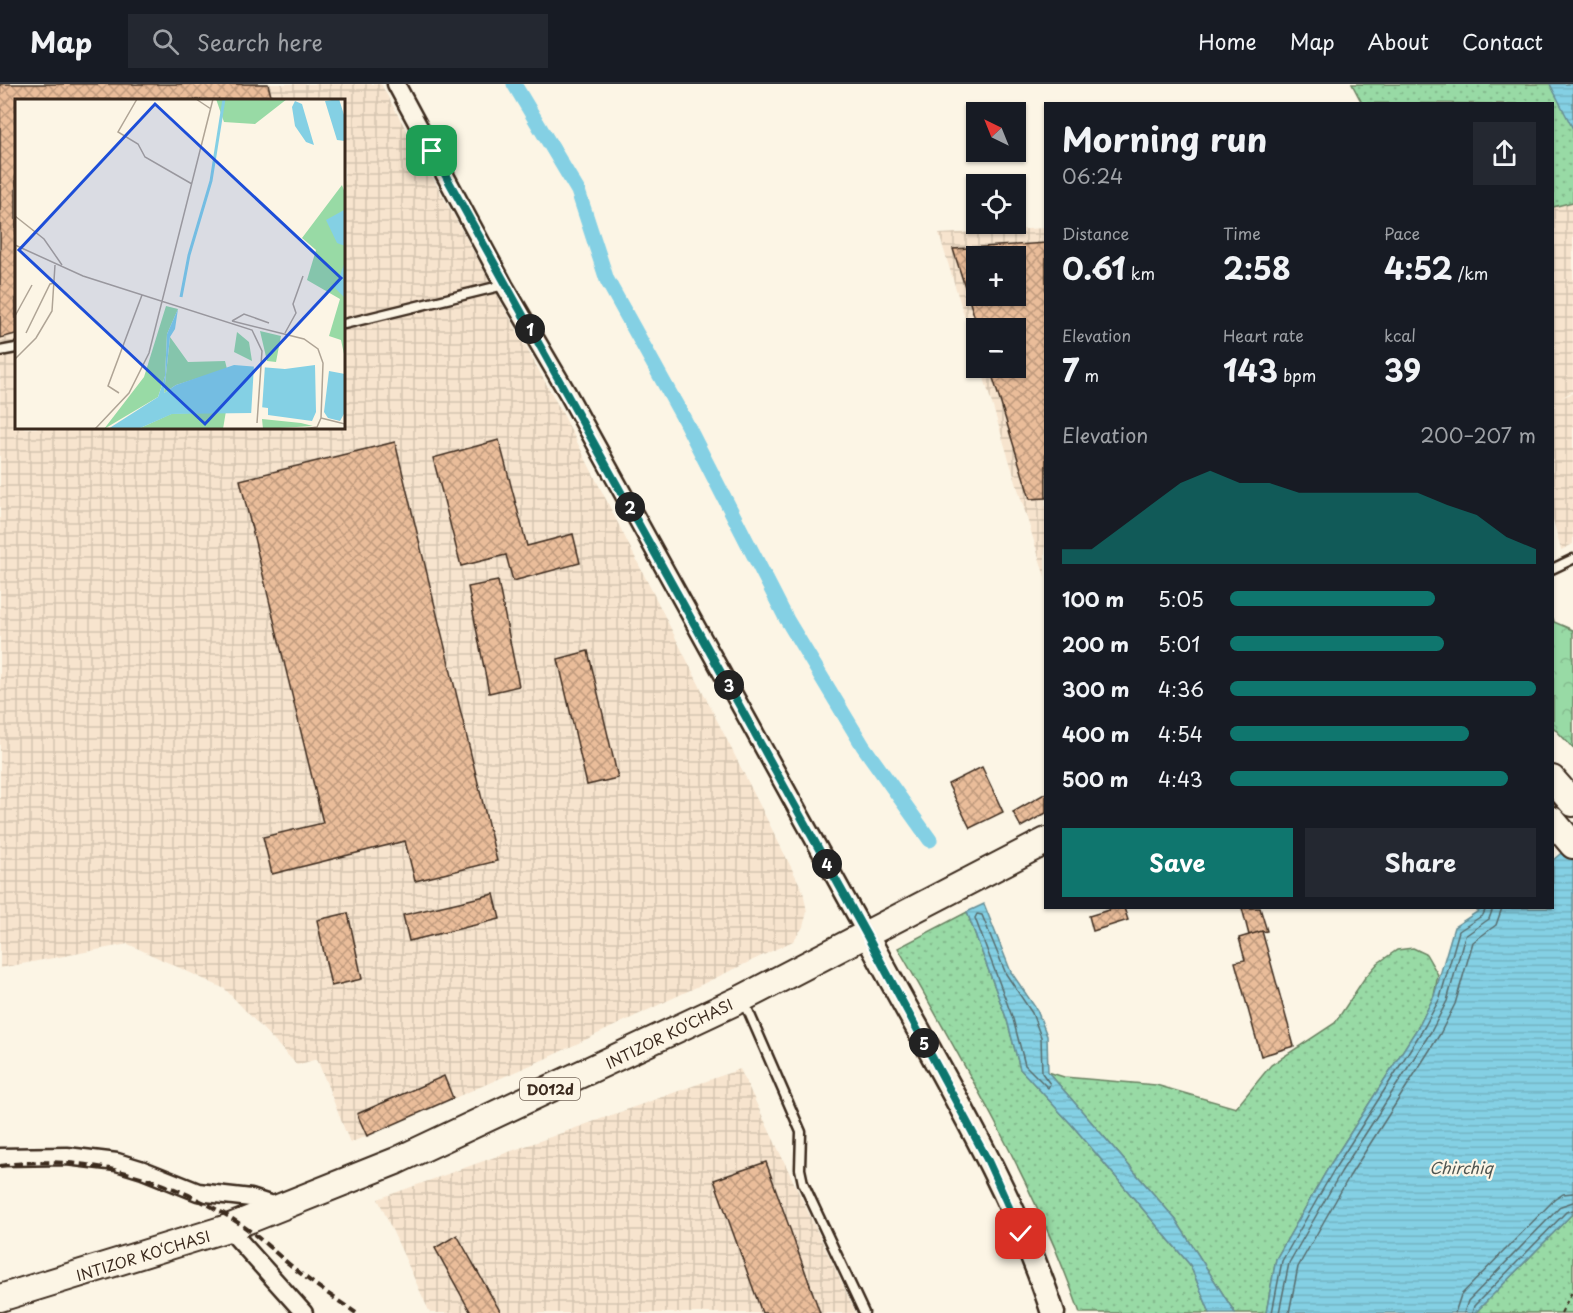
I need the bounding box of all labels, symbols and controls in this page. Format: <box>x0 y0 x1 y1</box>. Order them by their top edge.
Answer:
search box <box>128 14 548 68</box>
text: Map <box>30 20 92 63</box>
icon: search <box>149 25 182 58</box>
text: Search here <box>197 25 323 58</box>
text: Home <box>1198 25 1257 57</box>
text: Map <box>1290 25 1335 57</box>
text: About <box>1368 25 1429 57</box>
text: Contact <box>1462 25 1543 57</box>
inset map <box>15 99 345 429</box>
north arrow <box>966 102 1026 162</box>
map controls <box>966 102 1026 378</box>
text: Morning run <box>1062 113 1267 163</box>
button: share <box>1473 122 1536 185</box>
pin <box>406 125 457 176</box>
icon: arrive <box>415 134 448 167</box>
text: 06:24 <box>1062 161 1123 191</box>
button: locate <box>966 174 1026 234</box>
text: Distance <box>1062 221 1129 245</box>
text: Time <box>1223 221 1261 245</box>
text: Pace <box>1384 221 1420 245</box>
text: 0.61 <box>1062 245 1126 290</box>
text: 2:58 <box>1223 245 1291 290</box>
text: 4:52 <box>1384 245 1452 290</box>
button: + <box>966 246 1026 306</box>
text: km <box>1126 261 1155 285</box>
text: /km <box>1452 261 1488 285</box>
pin: 1 <box>515 314 545 344</box>
text: 1 <box>526 317 534 341</box>
button: − <box>966 318 1026 378</box>
text: Elevation <box>1062 323 1131 347</box>
text: Heart rate <box>1223 323 1304 347</box>
text: kcal <box>1384 323 1416 347</box>
text: 7 <box>1062 347 1079 392</box>
text: 143 <box>1223 347 1278 392</box>
text: 39 <box>1384 347 1421 392</box>
text: m <box>1079 363 1099 387</box>
text: bpm <box>1278 363 1316 387</box>
text: Elevation <box>1062 420 1148 450</box>
text: 200–207 m <box>1420 420 1536 450</box>
pin: 2 <box>615 492 645 522</box>
text: 2 <box>624 495 636 519</box>
text: 100 m <box>1062 584 1124 614</box>
text: 5:05 <box>1158 584 1204 614</box>
text: 200 m <box>1062 629 1129 659</box>
text: 5:01 <box>1158 629 1200 659</box>
pin: 3 <box>714 670 744 700</box>
text: 3 <box>724 673 734 697</box>
text: 300 m <box>1062 674 1130 704</box>
text: 4:36 <box>1158 674 1204 704</box>
text: 400 m <box>1062 719 1130 749</box>
text: 4:54 <box>1158 719 1203 749</box>
text: 500 m <box>1062 764 1129 794</box>
text: 4:43 <box>1158 764 1203 794</box>
button: Save <box>1062 828 1293 897</box>
button: Share <box>1305 828 1536 897</box>
pin: 4 <box>812 849 842 879</box>
text: 4 <box>822 852 832 876</box>
street label: INTIZOR KO‘CHASI <box>601 992 737 1074</box>
pin: 5 <box>909 1028 939 1058</box>
text: 5 <box>919 1031 929 1055</box>
road number: D012d <box>520 1078 580 1100</box>
water label: Chirchiq <box>1429 1155 1494 1179</box>
pin <box>995 1208 1046 1259</box>
icon: check <box>1004 1217 1037 1250</box>
street label: INTIZOR KO‘CHASI <box>73 1224 213 1286</box>

